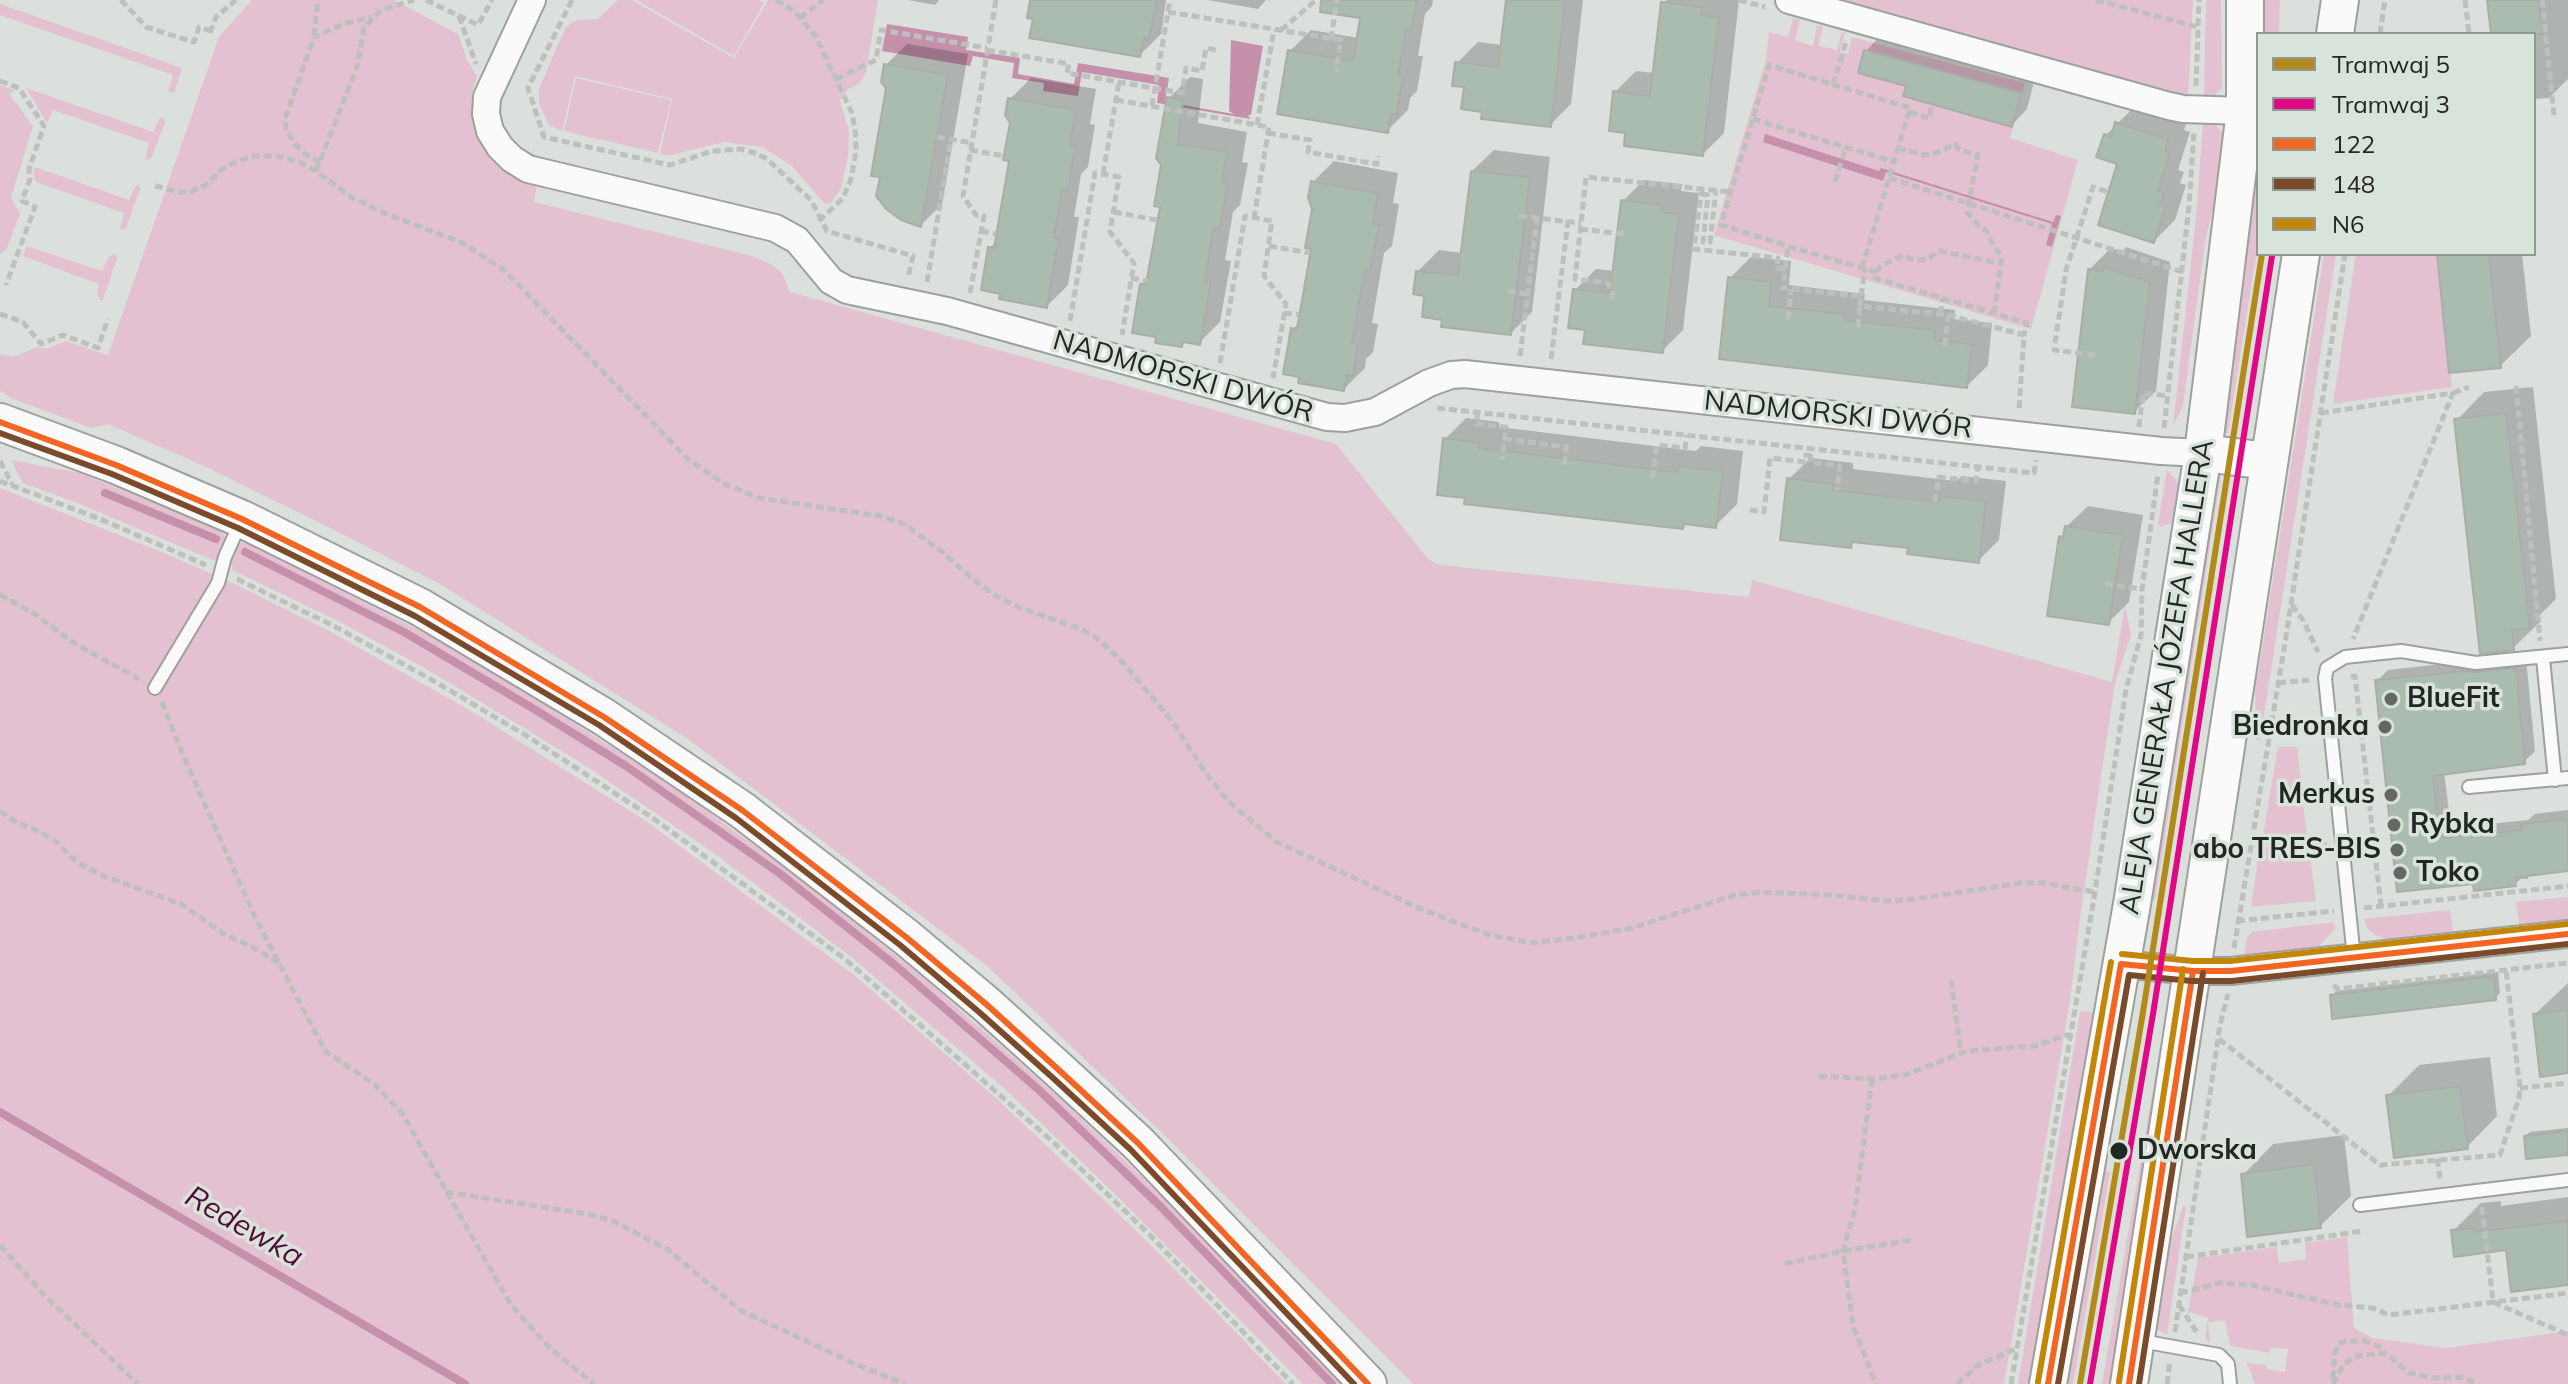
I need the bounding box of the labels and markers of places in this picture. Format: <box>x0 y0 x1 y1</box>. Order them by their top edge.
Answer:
place label: BlueFit <box>2407 682 2500 716</box>
marker: BlueFit <box>2382 690 2400 708</box>
place label: Biedronka <box>2233 710 2369 744</box>
marker: Biedronka <box>2376 718 2394 736</box>
place label: Merkus <box>2278 778 2375 812</box>
marker: Merkus <box>2382 786 2400 804</box>
place label: Rybka <box>2410 808 2495 842</box>
marker: Rybka <box>2385 816 2403 834</box>
place label: abo TRES-BIS <box>2193 833 2381 867</box>
marker: abo TRES-BIS <box>2388 841 2406 859</box>
place label: Toko <box>2416 856 2479 890</box>
marker: Toko <box>2391 864 2409 882</box>
place label: Dworska <box>2137 1134 2257 1168</box>
marker: Dworska <box>2108 1140 2130 1162</box>

